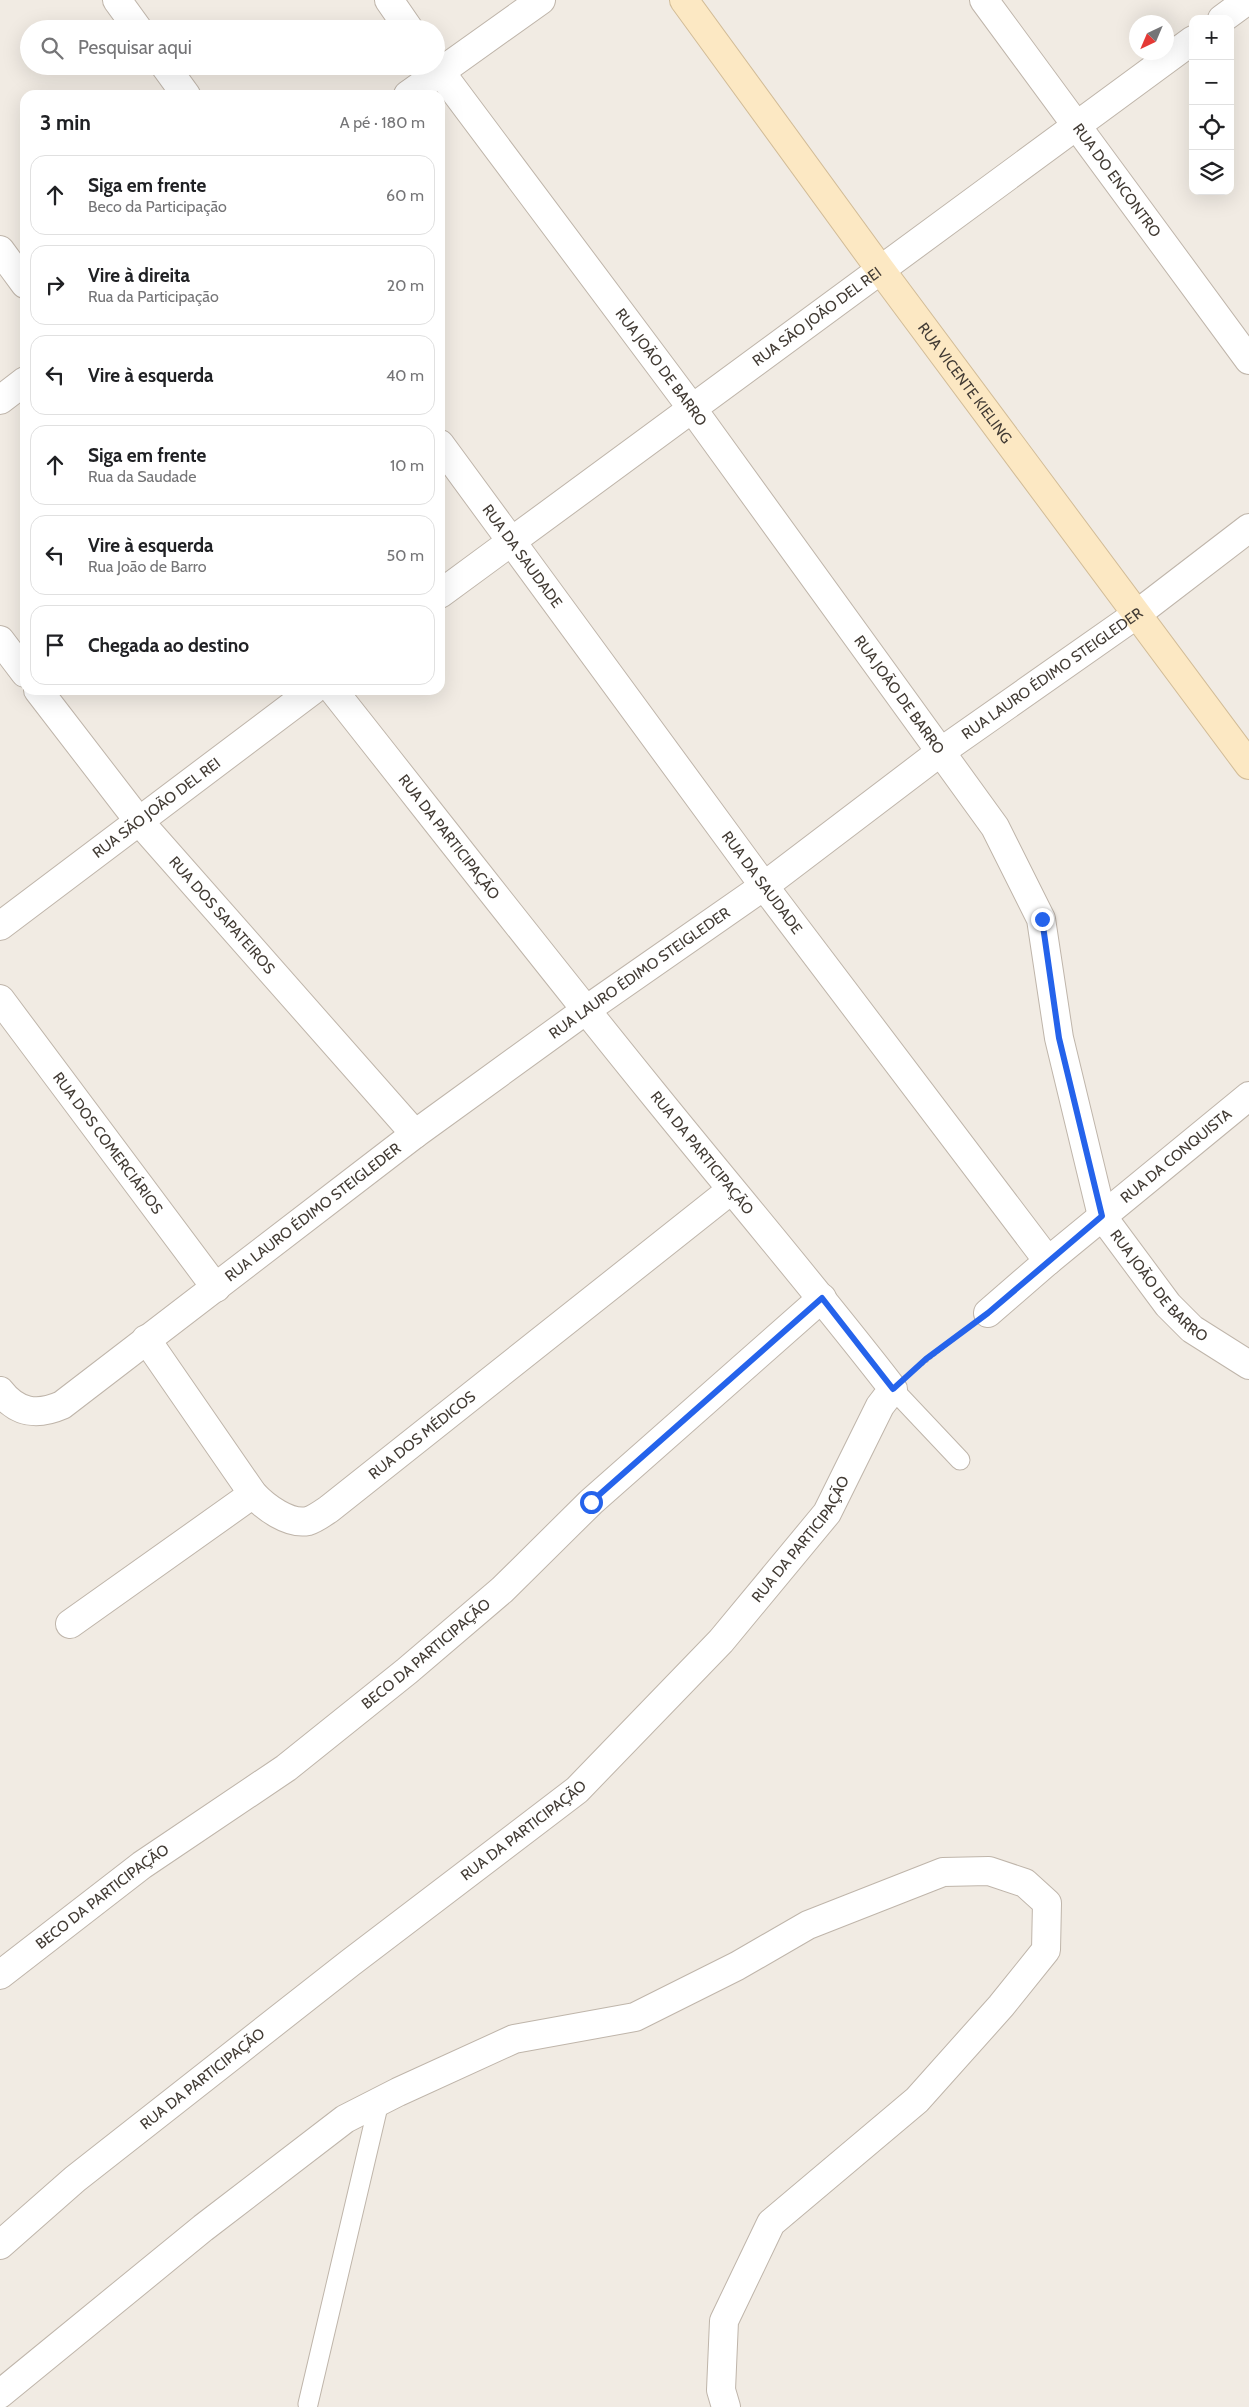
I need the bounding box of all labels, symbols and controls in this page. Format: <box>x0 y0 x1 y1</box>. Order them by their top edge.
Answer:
north arrow <box>1129 15 1174 60</box>
map controls <box>1189 15 1234 195</box>
button: + <box>1189 15 1234 60</box>
search box <box>20 20 445 75</box>
icon: search <box>38 34 66 62</box>
text: Pesquisar aqui <box>78 36 192 59</box>
button: − <box>1189 60 1234 105</box>
button: locate <box>1189 105 1234 150</box>
text: 3 min <box>40 110 91 135</box>
text: A pé · 180 m <box>340 113 425 132</box>
street label: RUA DO ENCONTRO <box>1069 120 1165 241</box>
button: layers <box>1189 150 1234 195</box>
text: Siga em frente <box>88 174 206 197</box>
icon: ahead <box>41 181 69 209</box>
text: 60 m <box>386 186 424 205</box>
text: Beco da Participação <box>88 197 227 216</box>
street label: RUA SÃO JOÃO DEL REI <box>749 263 885 370</box>
text: Vire à direita <box>88 264 190 287</box>
icon: right <box>41 271 69 299</box>
text: 20 m <box>387 276 424 295</box>
text: Rua da Participação <box>88 287 219 306</box>
street label: RUA JOÃO DE BARRO <box>611 305 711 429</box>
street label: RUA VICENTE KIELING <box>914 319 1016 447</box>
icon: left <box>41 361 69 389</box>
text: Vire à esquerda <box>88 364 214 387</box>
text: 40 m <box>386 366 424 385</box>
text: Siga em frente <box>88 444 206 467</box>
icon: ahead <box>41 451 69 479</box>
text: 10 m <box>390 456 424 475</box>
text: Rua da Saudade <box>88 467 196 486</box>
street label: RUA DA SAUDADE <box>478 501 566 611</box>
text: Vire à esquerda <box>88 534 214 557</box>
icon: left <box>41 541 69 569</box>
text: 50 m <box>387 546 424 565</box>
text: Rua João de Barro <box>88 557 206 576</box>
street label: RUA LAURO ÉDIMO STEIGLEDER <box>958 604 1146 743</box>
icon: arrive <box>41 631 69 659</box>
street label: RUA JOÃO DE BARRO <box>850 632 948 758</box>
text: Chegada ao destino <box>88 634 249 657</box>
street label: RUA SÃO JOÃO DEL REI <box>89 754 224 862</box>
street label: RUA DA PARTICIPAÇÃO <box>395 771 503 903</box>
street label: RUA DA SAUDADE <box>718 828 806 937</box>
street label: RUA DOS SAPATEIROS <box>165 853 279 978</box>
street label: RUA LAURO ÉDIMO STEIGLEDER <box>546 903 733 1043</box>
route end <box>1031 908 1054 931</box>
street label: RUA DOS COMERCIÁRIOS <box>49 1069 167 1218</box>
street label: RUA DA PARTICIPAÇÃO <box>647 1088 757 1218</box>
street label: RUA DA CONQUISTA <box>1117 1105 1236 1207</box>
street label: RUA LAURO ÉDIMO STEIGLEDER <box>221 1139 404 1286</box>
street label: RUA JOÃO DE BARRO <box>1106 1226 1211 1346</box>
street label: RUA DOS MÉDICOS <box>365 1387 479 1483</box>
street label: RUA DA PARTICIPAÇÃO <box>748 1473 853 1606</box>
route start <box>580 1491 603 1514</box>
street label: BECO DA PARTICIPAÇÃO <box>358 1595 494 1713</box>
street label: RUA DA PARTICIPAÇÃO <box>457 1777 590 1884</box>
street label: BECO DA PARTICIPAÇÃO <box>32 1840 172 1953</box>
street label: RUA DA PARTICIPAÇÃO <box>137 2024 268 2133</box>

